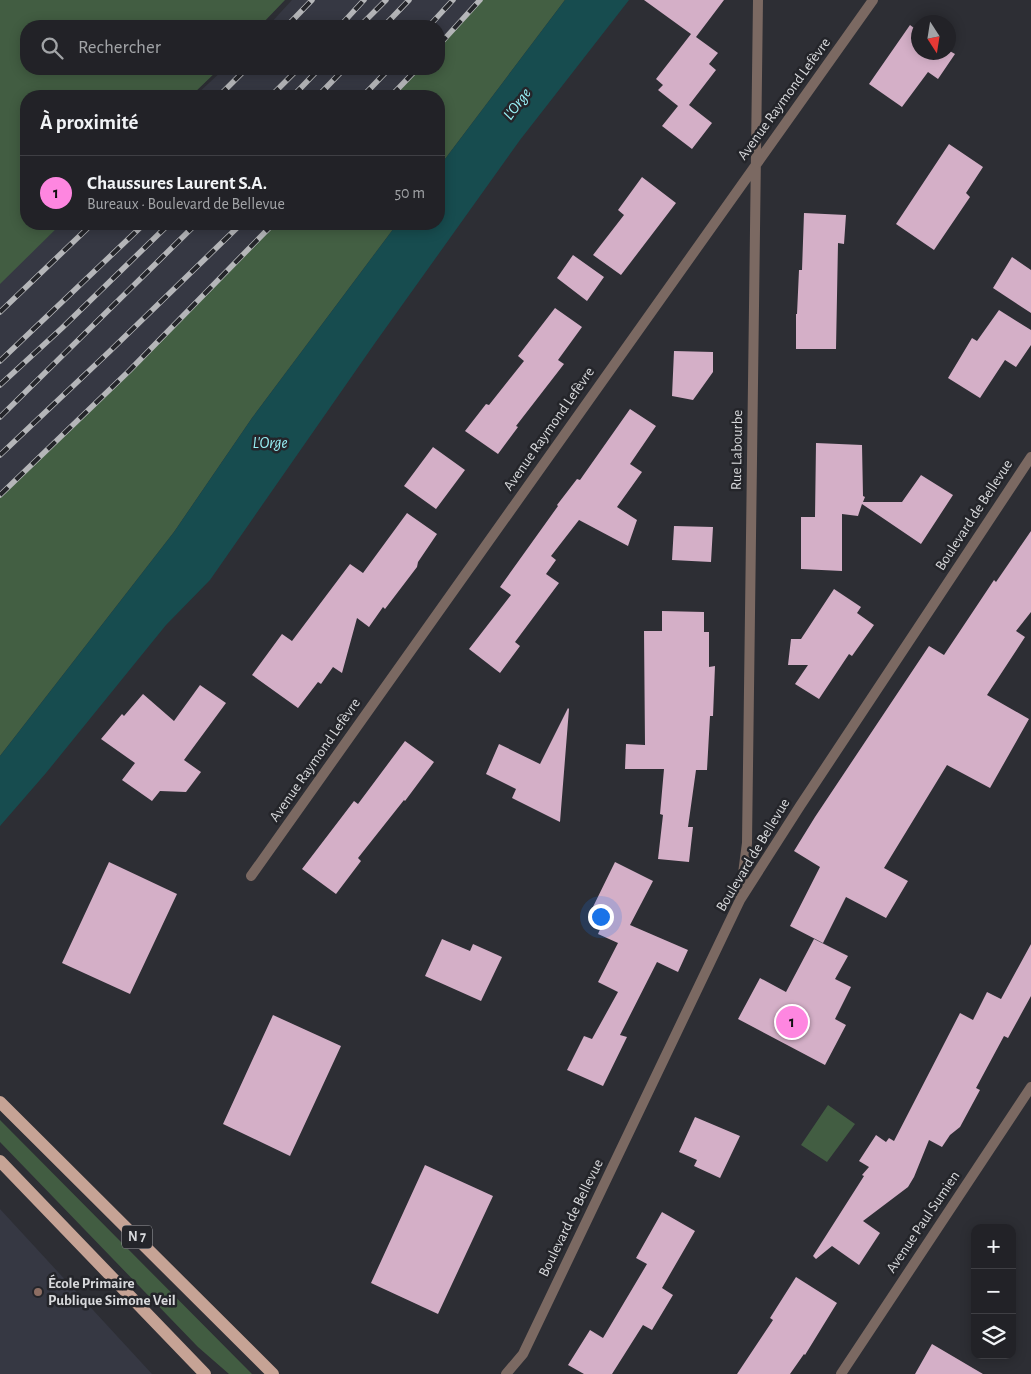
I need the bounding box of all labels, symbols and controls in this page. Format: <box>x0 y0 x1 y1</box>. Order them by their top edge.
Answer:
north arrow <box>911 15 956 60</box>
search box <box>20 20 445 75</box>
icon: search <box>38 34 66 62</box>
street label: Avenue Raymond Lefèvre <box>735 35 833 163</box>
text: Rechercher <box>78 38 161 57</box>
water label: L'Orge <box>500 85 534 123</box>
text: À proximité <box>40 112 138 133</box>
text: Chaussures Laurent S.A. <box>87 174 267 193</box>
text: 1 <box>53 185 59 201</box>
text: 50 m <box>394 185 425 201</box>
text: Bureaux · Boulevard de Bellevue <box>87 196 285 212</box>
street label: Avenue Raymond Lefèvre <box>501 365 597 493</box>
street label: Rue Labourbe <box>729 410 745 490</box>
water label: L'Orge <box>252 435 288 451</box>
street label: Boulevard de Bellevue <box>933 457 1015 573</box>
street label: Avenue Raymond Lefèvre <box>267 696 363 824</box>
street label: Boulevard de Bellevue <box>713 796 793 914</box>
your location <box>588 904 614 930</box>
pin: 1 <box>776 1003 808 1041</box>
street label: Boulevard de Bellevue <box>536 1157 606 1279</box>
street label: Avenue Paul Sumien <box>883 1168 963 1276</box>
map controls <box>971 1224 1016 1359</box>
button: + <box>971 1224 1016 1269</box>
road number: N 7 <box>122 1226 152 1248</box>
button: − <box>971 1269 1016 1314</box>
place label: École Primaire Publique Simone Veil <box>48 1274 176 1308</box>
marker: École Primaire Publique Simone Veil <box>32 1286 44 1298</box>
button: layers <box>971 1314 1016 1359</box>

